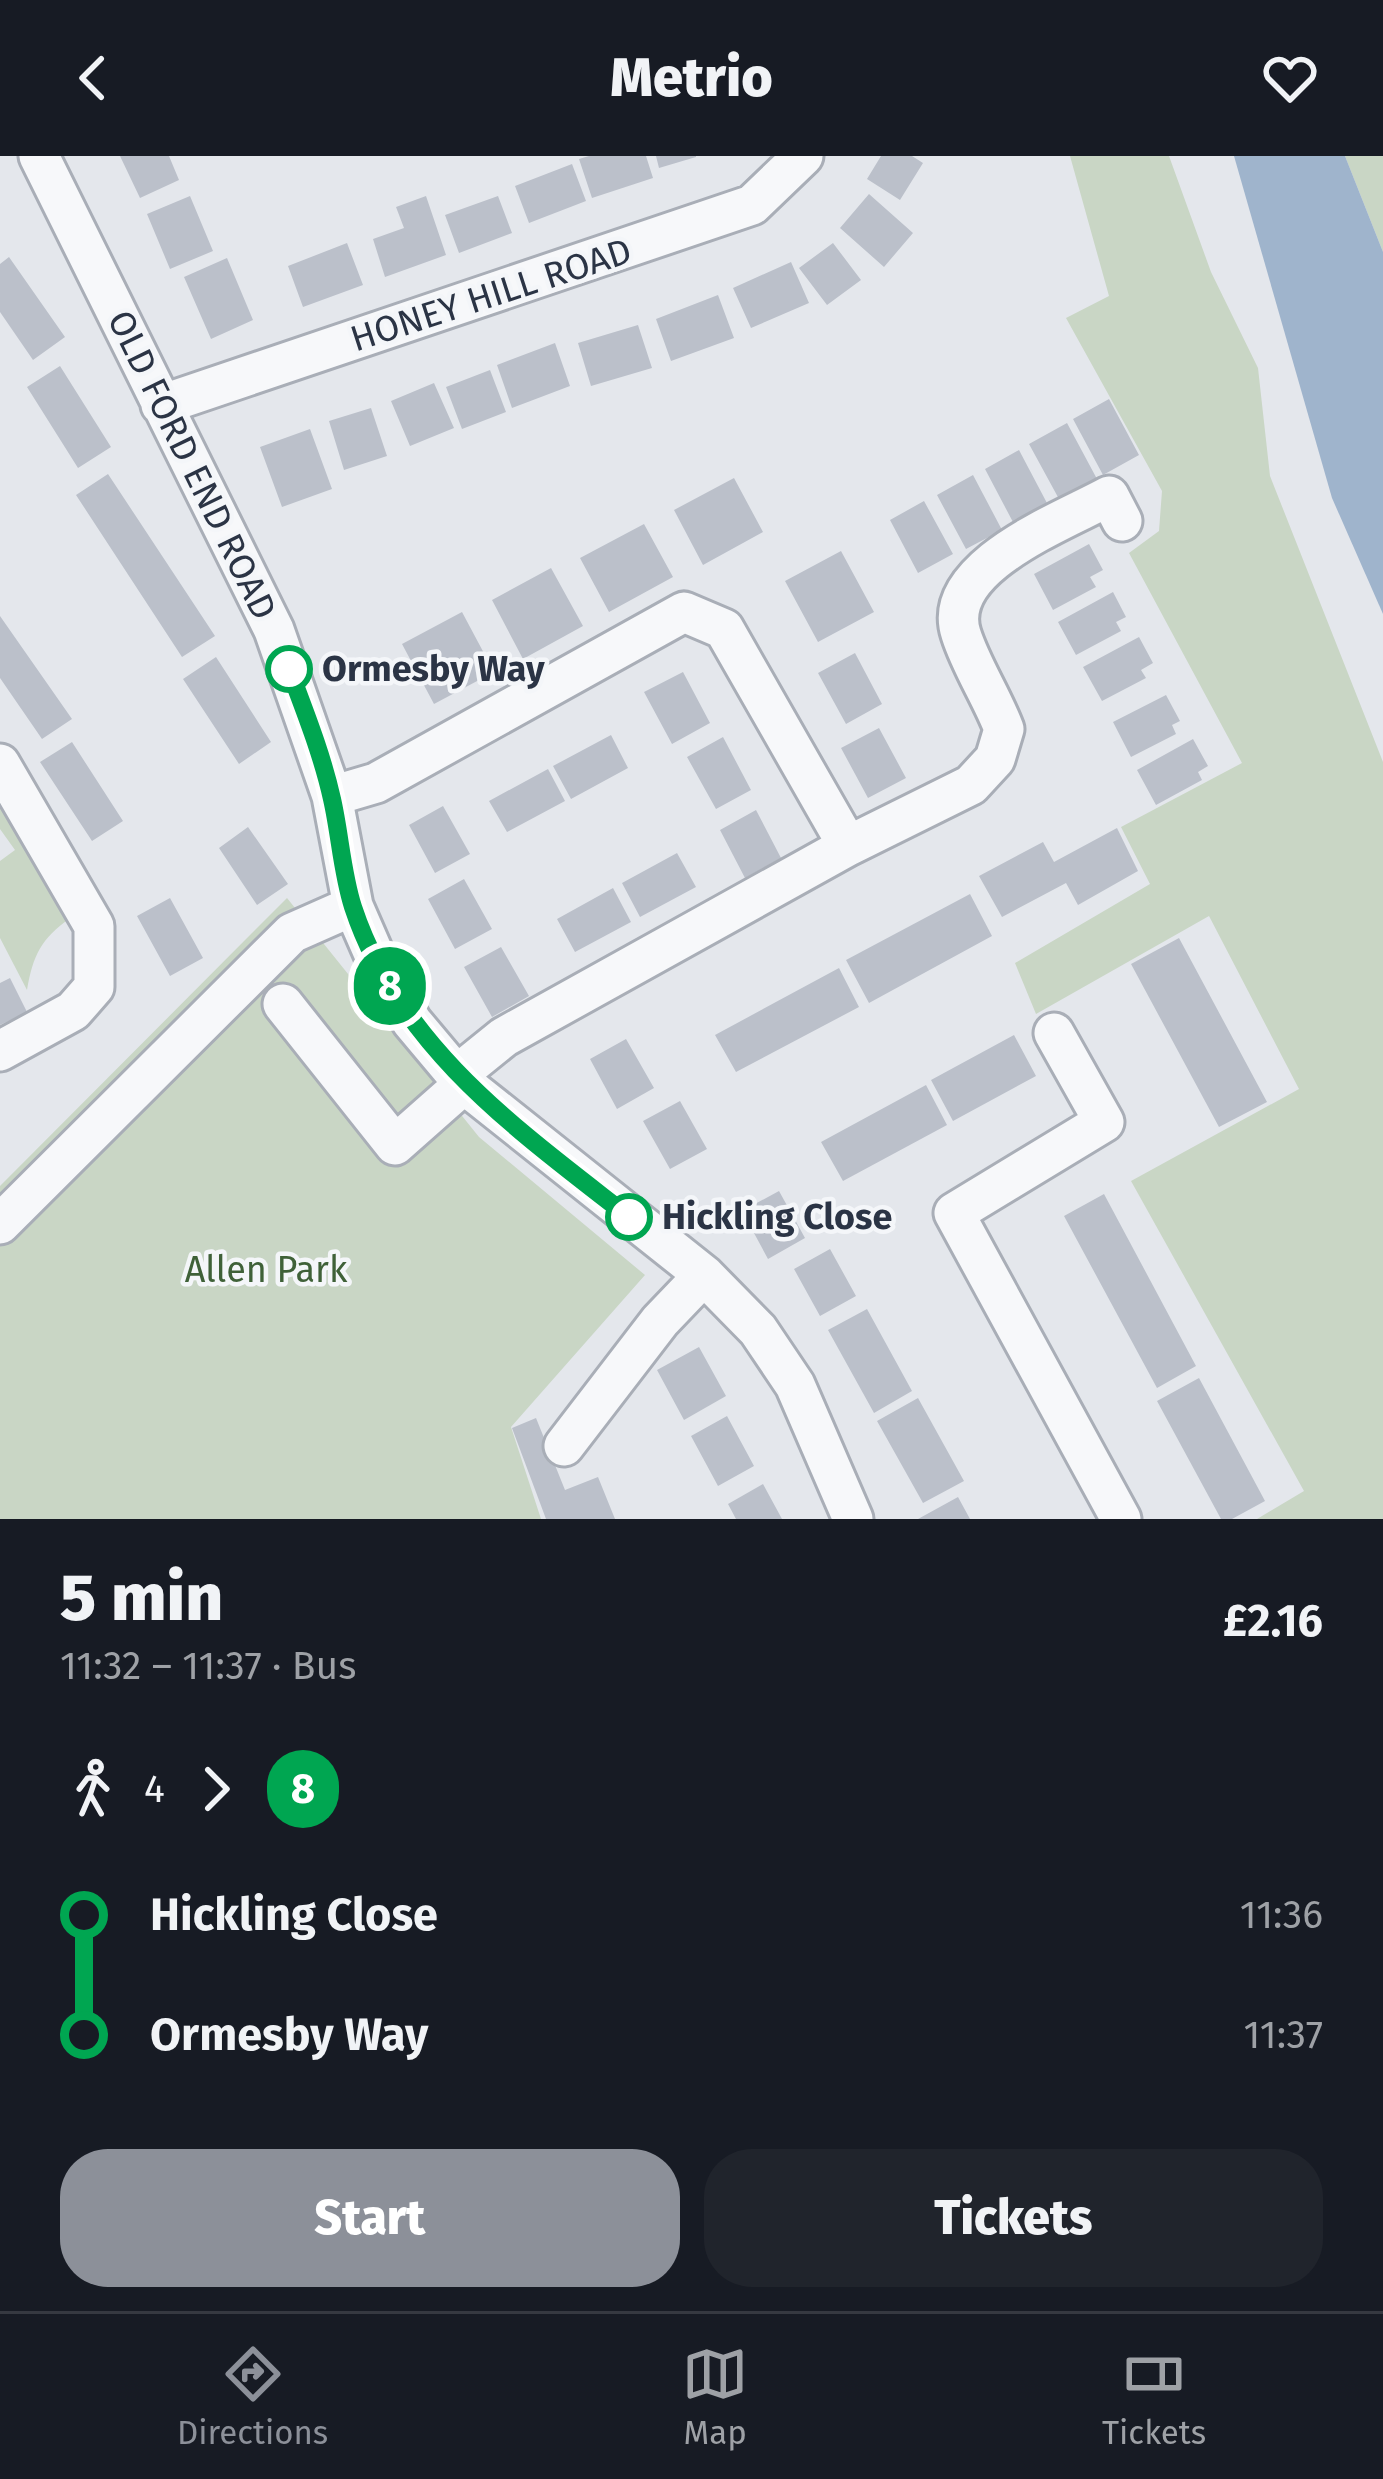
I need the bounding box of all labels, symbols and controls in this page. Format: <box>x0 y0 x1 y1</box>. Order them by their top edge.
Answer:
icon: back <box>60 45 126 111</box>
icon: heart <box>1257 45 1323 111</box>
text: Metrio <box>610 46 773 110</box>
street label: HONEY HILL ROAD <box>345 229 637 361</box>
street label: OLD FORD END ROAD <box>98 303 286 627</box>
marker: Ormesby Way <box>267 647 311 691</box>
place label: Ormesby Way <box>322 647 545 691</box>
line badge: 8 <box>351 947 429 1025</box>
text: 8 <box>378 961 402 1011</box>
marker: Hickling Close <box>607 1195 651 1239</box>
place label: Hickling Close <box>662 1195 892 1239</box>
park label: Allen Park <box>185 1248 348 1292</box>
text: 5 min <box>60 1558 223 1637</box>
text: £2.16 <box>1223 1594 1323 1648</box>
text: 11:32 – 11:37 · Bus <box>60 1643 356 1689</box>
icon: walk <box>60 1756 126 1822</box>
icon: forward <box>183 1756 249 1822</box>
text: 8 <box>291 1764 315 1814</box>
text: 4 <box>144 1766 165 1812</box>
text: Hickling Close <box>150 1888 438 1942</box>
text: 11:36 <box>1240 1892 1323 1938</box>
text: Ormesby Way <box>150 2008 428 2062</box>
text: 11:37 <box>1243 2012 1323 2058</box>
button: Start <box>60 2149 680 2287</box>
button: Tickets <box>704 2149 1323 2287</box>
tab: Directions <box>177 2341 328 2453</box>
tab: Map <box>682 2341 748 2453</box>
tab: Tickets <box>1102 2341 1206 2453</box>

